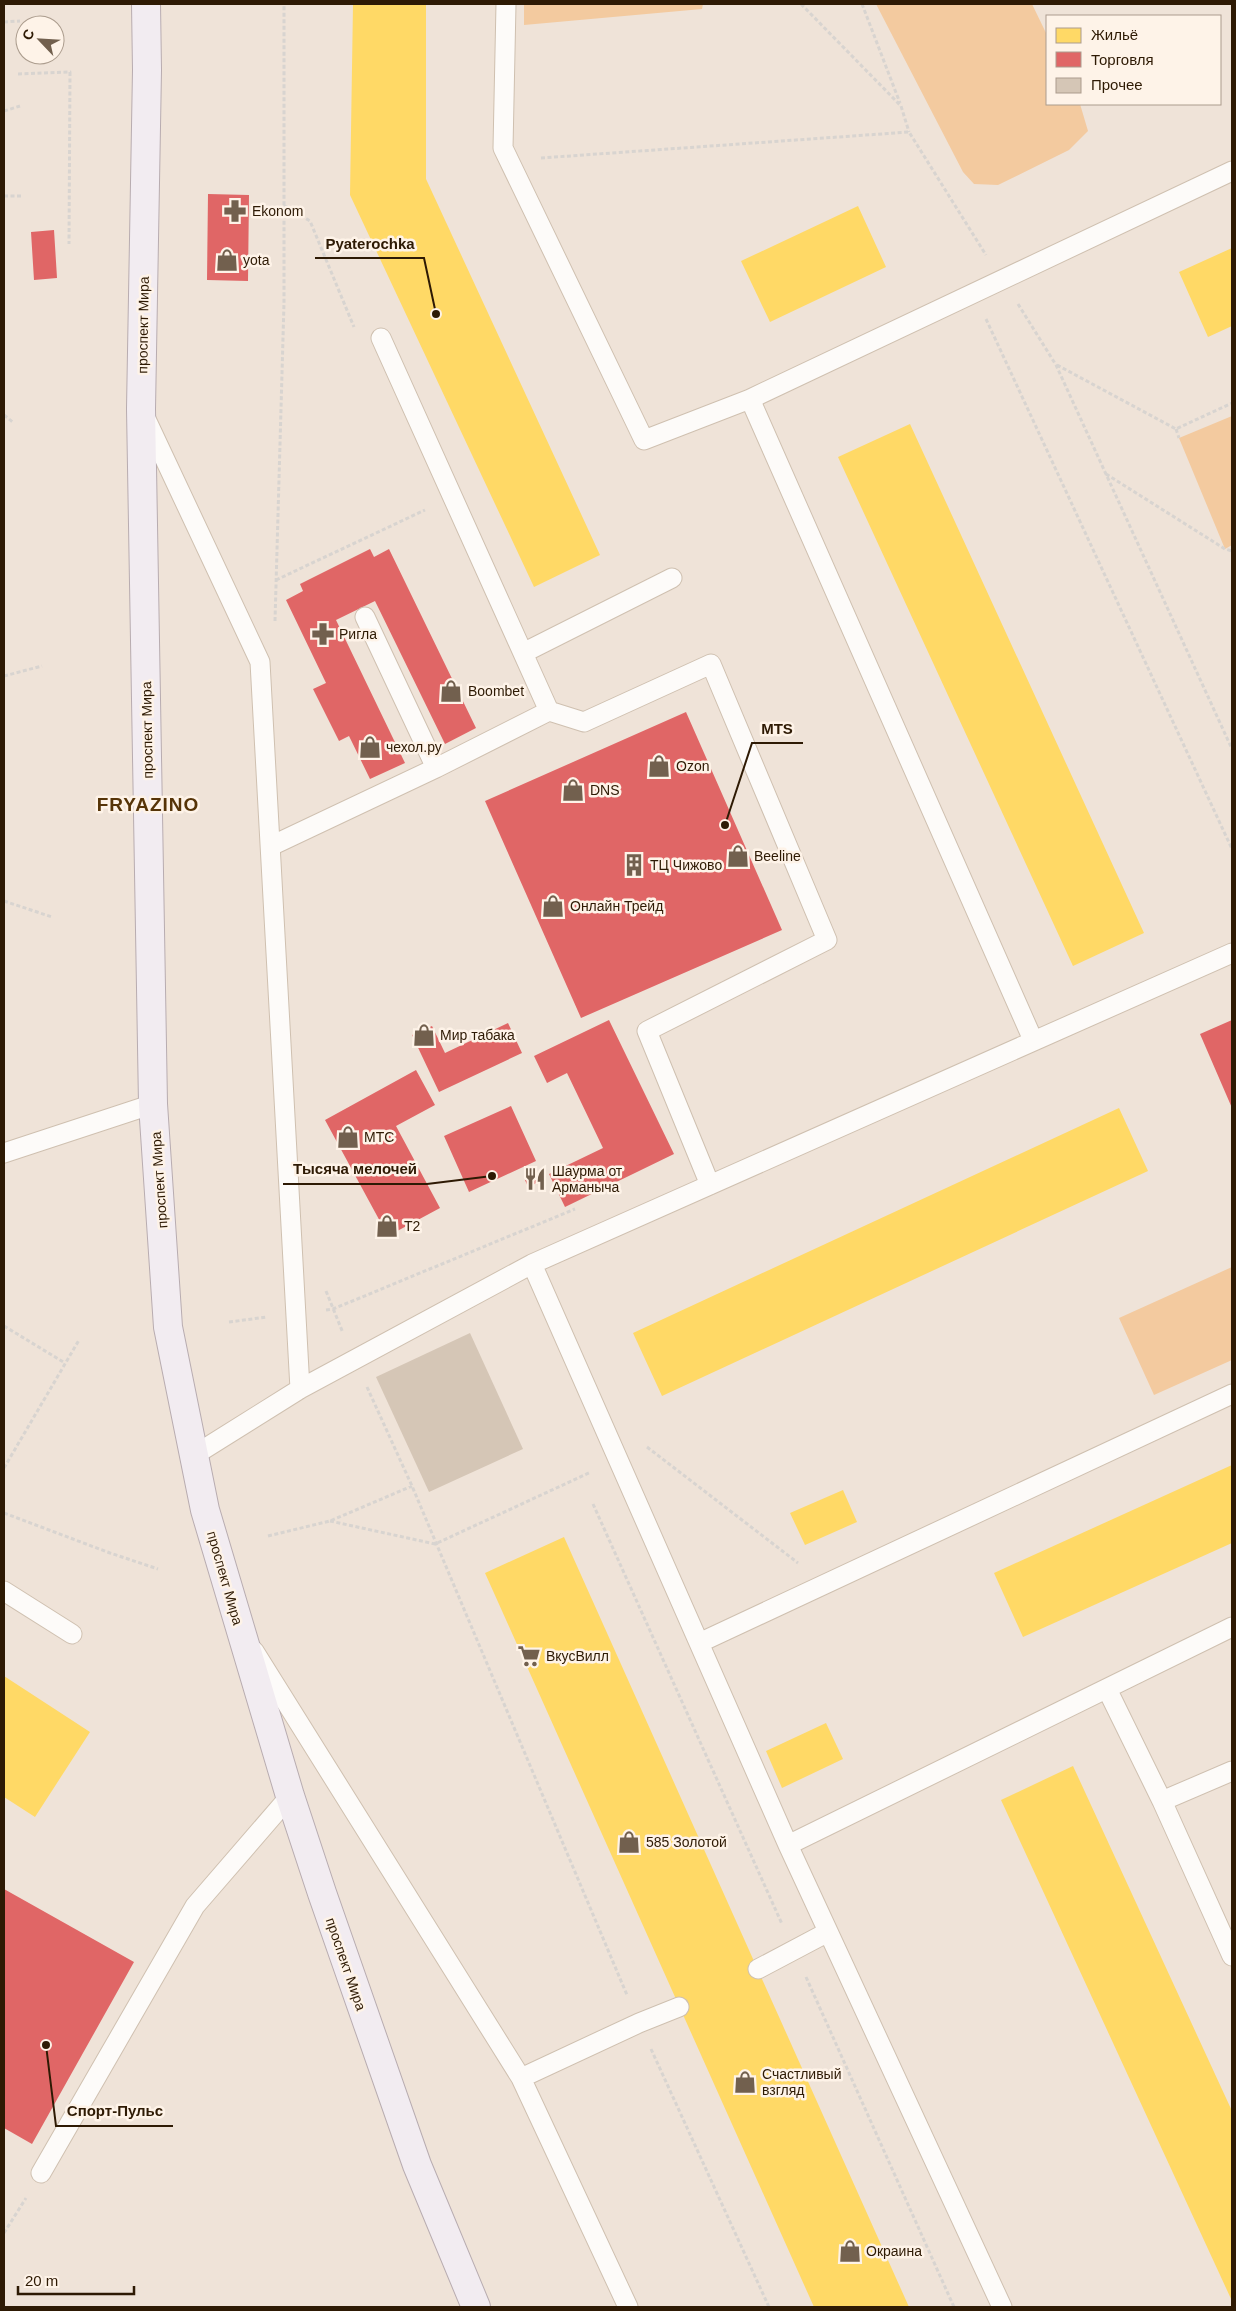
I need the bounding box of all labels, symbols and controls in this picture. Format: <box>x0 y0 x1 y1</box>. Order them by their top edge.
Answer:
north arrow <box>15 15 65 65</box>
legend <box>1046 15 1221 105</box>
text: Жильё <box>1091 26 1138 43</box>
text: С <box>19 27 38 42</box>
text: Торговля <box>1091 51 1154 68</box>
text: Прочее <box>1091 76 1143 93</box>
pharmacy icon: Ekonom <box>222 198 248 224</box>
place label: Ekonom <box>252 203 303 219</box>
callout: Pyaterochka <box>315 228 424 258</box>
text: Pyaterochka <box>325 235 415 252</box>
shop icon: yota <box>214 247 240 273</box>
place label: yota <box>243 252 270 268</box>
street label: проспект Мира <box>134 276 152 374</box>
pharmacy icon: Ригла <box>310 621 336 647</box>
place label: Ригла <box>339 626 377 642</box>
shop icon: Boombet <box>438 678 464 704</box>
street label: проспект Мира <box>138 681 156 779</box>
place label: Boombet <box>468 683 524 699</box>
callout: MTS <box>752 713 803 743</box>
text: MTS <box>761 720 793 737</box>
shop icon: чехол.ру <box>357 734 383 760</box>
place label: чехол.ру <box>386 739 442 755</box>
shop icon: Ozon <box>646 753 672 779</box>
place label: Ozon <box>676 758 709 774</box>
shop icon: DNS <box>560 777 586 803</box>
place label: DNS <box>590 782 620 798</box>
district label: FRYAZINO <box>97 794 199 815</box>
shop icon: Beeline <box>725 843 751 869</box>
place label: Beeline <box>754 848 801 864</box>
building icon: ТЦ Чижово <box>621 852 647 878</box>
place label: ТЦ Чижово <box>650 857 722 873</box>
shop icon: Онлайн Трейд <box>540 893 566 919</box>
place label: Онлайн Трейд <box>570 898 663 914</box>
shop icon: Мир табака <box>411 1022 437 1048</box>
place label: Мир табака <box>440 1027 515 1043</box>
shop icon: МТС <box>335 1124 361 1150</box>
place label: МТС <box>364 1129 394 1145</box>
street label: проспект Мира <box>148 1131 170 1229</box>
callout: Тысяча мелочей <box>283 1154 427 1184</box>
text: Тысяча мелочей <box>293 1160 417 1177</box>
place label: Шаурма от Арманыча <box>552 1163 623 1195</box>
restaurant icon: Шаурма от Арманыча <box>522 1166 548 1192</box>
shop icon: T2 <box>374 1213 400 1239</box>
place label: T2 <box>404 1218 421 1234</box>
street label: проспект Мира <box>204 1529 246 1627</box>
supermarket icon: ВкусВилл <box>516 1643 542 1669</box>
place label: ВкусВилл <box>546 1648 609 1664</box>
shop icon: 585 Золотой <box>616 1829 642 1855</box>
place label: 585 Золотой <box>646 1834 727 1850</box>
street label: проспект Мира <box>323 1915 369 2013</box>
place label: Счастливый взгляд <box>762 2066 841 2098</box>
shop icon: Счастливый взгляд <box>732 2069 758 2095</box>
callout: Спорт-Пульс <box>56 2096 173 2126</box>
text: Спорт-Пульс <box>67 2102 163 2119</box>
shop icon: Окраина <box>837 2238 863 2264</box>
place label: Окраина <box>866 2243 922 2259</box>
scale bar <box>18 2264 134 2296</box>
text: 20 m <box>25 2272 58 2289</box>

